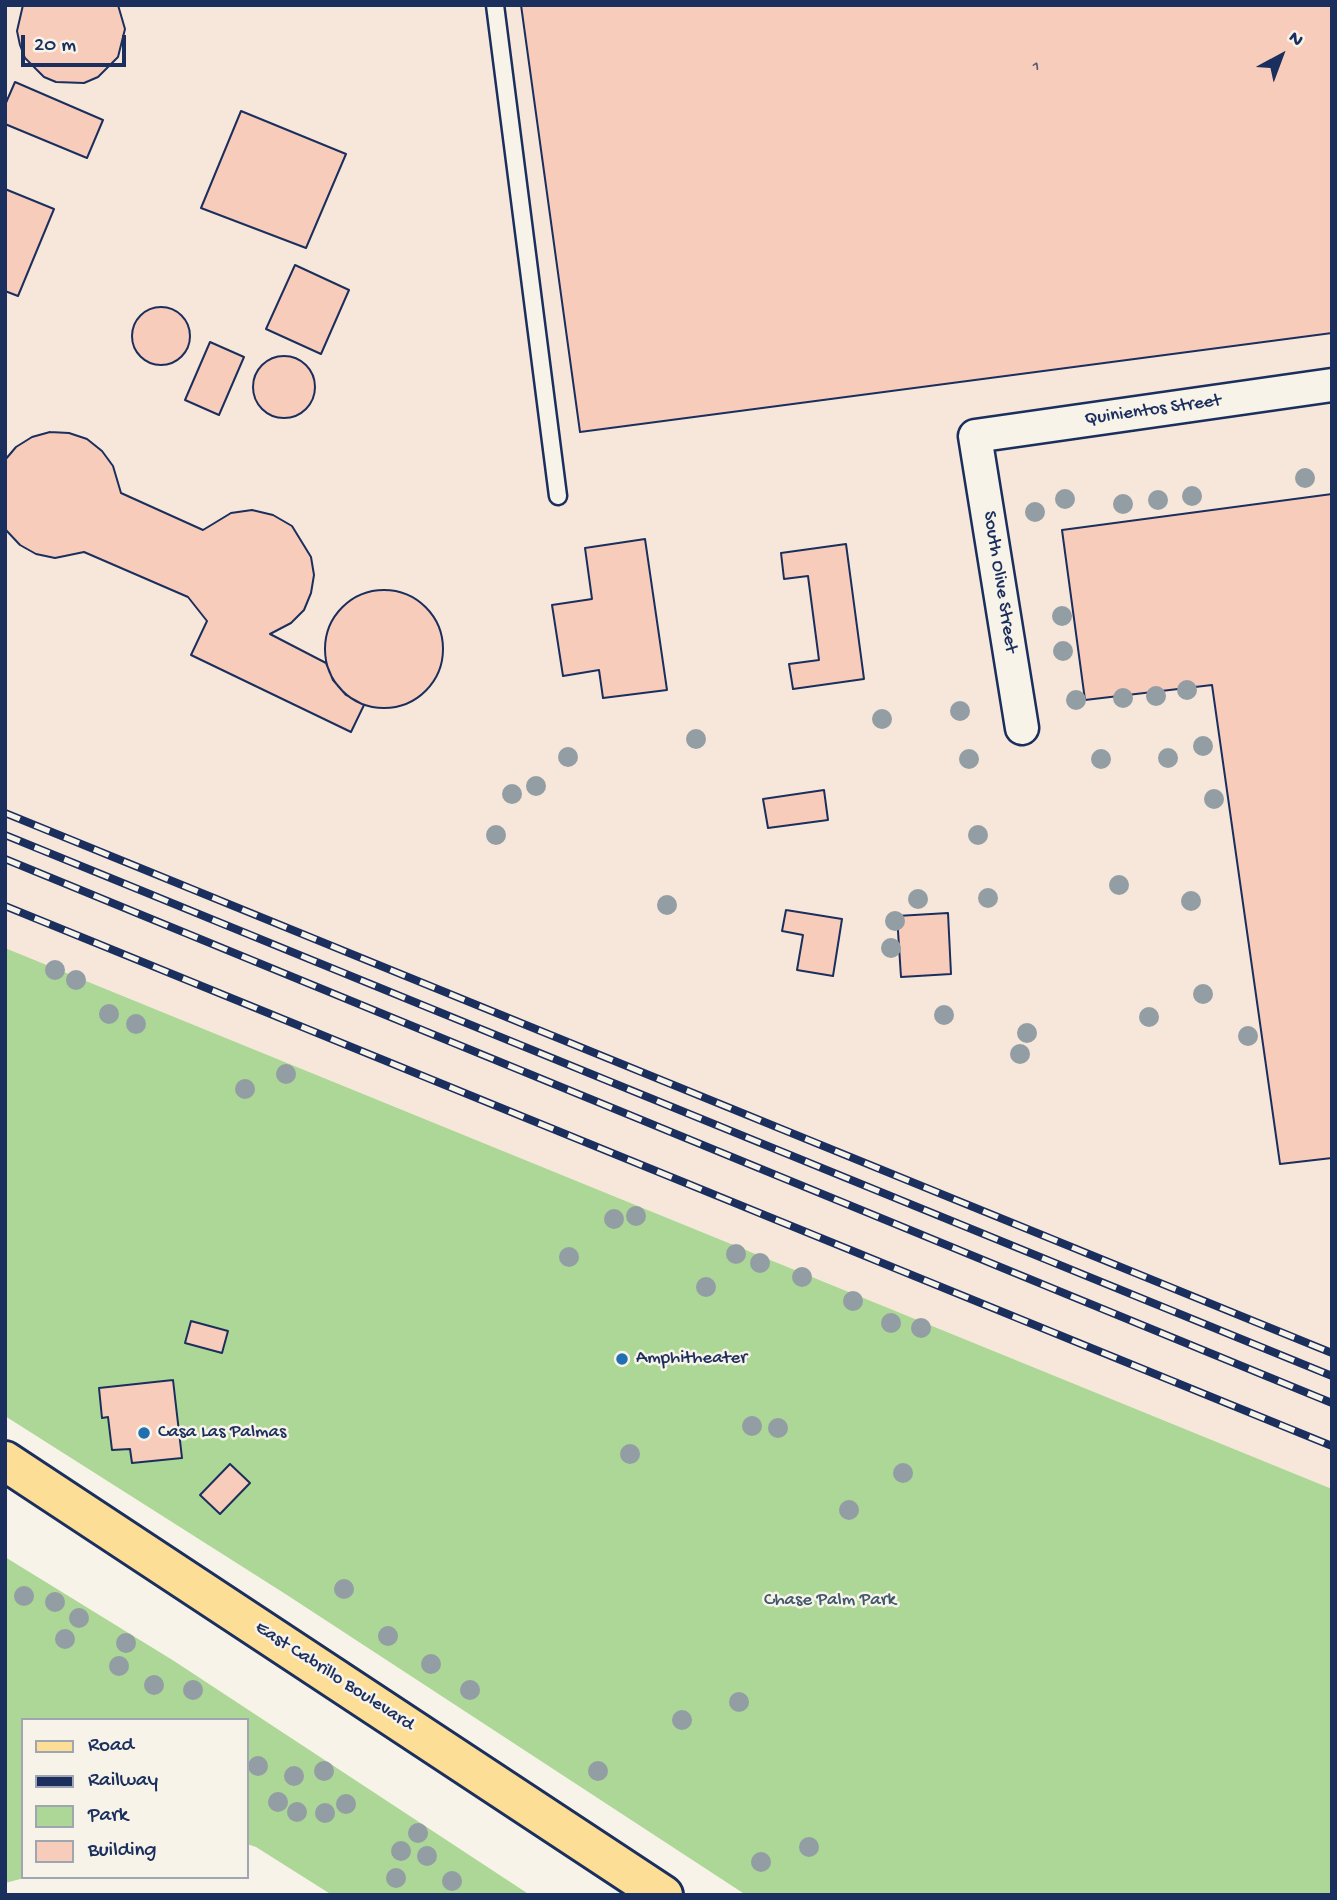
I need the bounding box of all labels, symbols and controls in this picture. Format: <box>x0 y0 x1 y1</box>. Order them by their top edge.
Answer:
scale bar <box>24 21 130 65</box>
north arrow <box>1246 21 1316 91</box>
text: N <box>1283 27 1307 53</box>
text: 20 m <box>34 34 76 59</box>
house number: 1 <box>1033 58 1039 78</box>
street label: Quinientos Street <box>1083 390 1223 432</box>
street label: South Olive Street <box>977 510 1021 654</box>
place label: Amphitheater <box>636 1348 747 1370</box>
marker: Amphitheater <box>614 1351 630 1367</box>
place label: Casa Las Palmas <box>158 1422 286 1444</box>
marker: Casa Las Palmas <box>136 1425 152 1441</box>
park label: Chase Palm Park <box>764 1590 896 1612</box>
street label: East Cabrillo Boulevard <box>250 1617 418 1737</box>
legend <box>21 1718 248 1879</box>
text: Road <box>88 1734 134 1759</box>
text: Railway <box>88 1769 158 1794</box>
text: Park <box>88 1804 128 1829</box>
text: Building <box>88 1839 157 1864</box>

